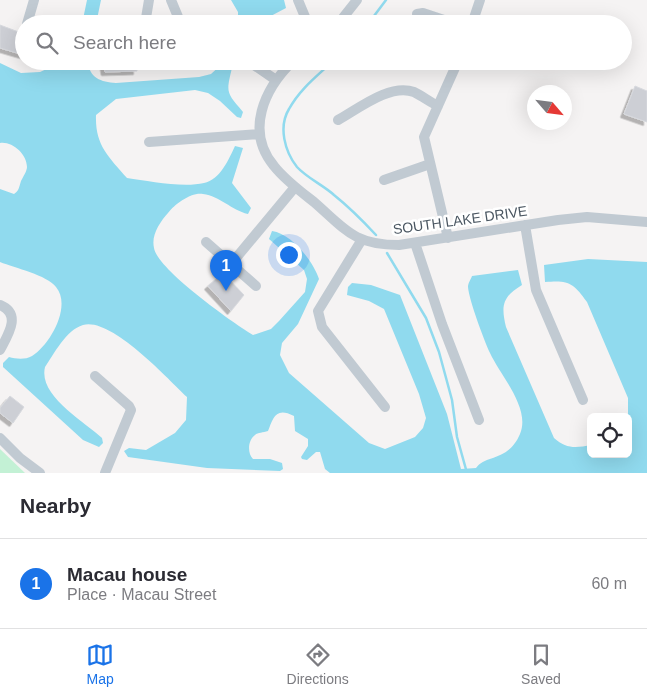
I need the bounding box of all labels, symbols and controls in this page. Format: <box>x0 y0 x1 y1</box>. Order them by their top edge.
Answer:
search box <box>15 15 632 70</box>
icon: search <box>33 29 61 57</box>
text: Search here <box>73 32 177 53</box>
north arrow <box>527 85 572 130</box>
street label: SOUTH LAKE DRIVE <box>392 203 528 237</box>
your location <box>276 242 302 268</box>
pin: 1 <box>210 250 242 291</box>
map controls <box>587 413 632 458</box>
button: locate <box>587 413 632 458</box>
text: Nearby <box>20 494 91 517</box>
text: Macau house <box>67 564 187 585</box>
text: 1 <box>32 575 40 592</box>
text: 60 m <box>591 575 627 592</box>
text: Place · Macau Street <box>67 586 216 603</box>
tab: Map <box>86 641 114 687</box>
tab: Directions <box>287 641 349 687</box>
tab: Saved <box>521 641 561 687</box>

